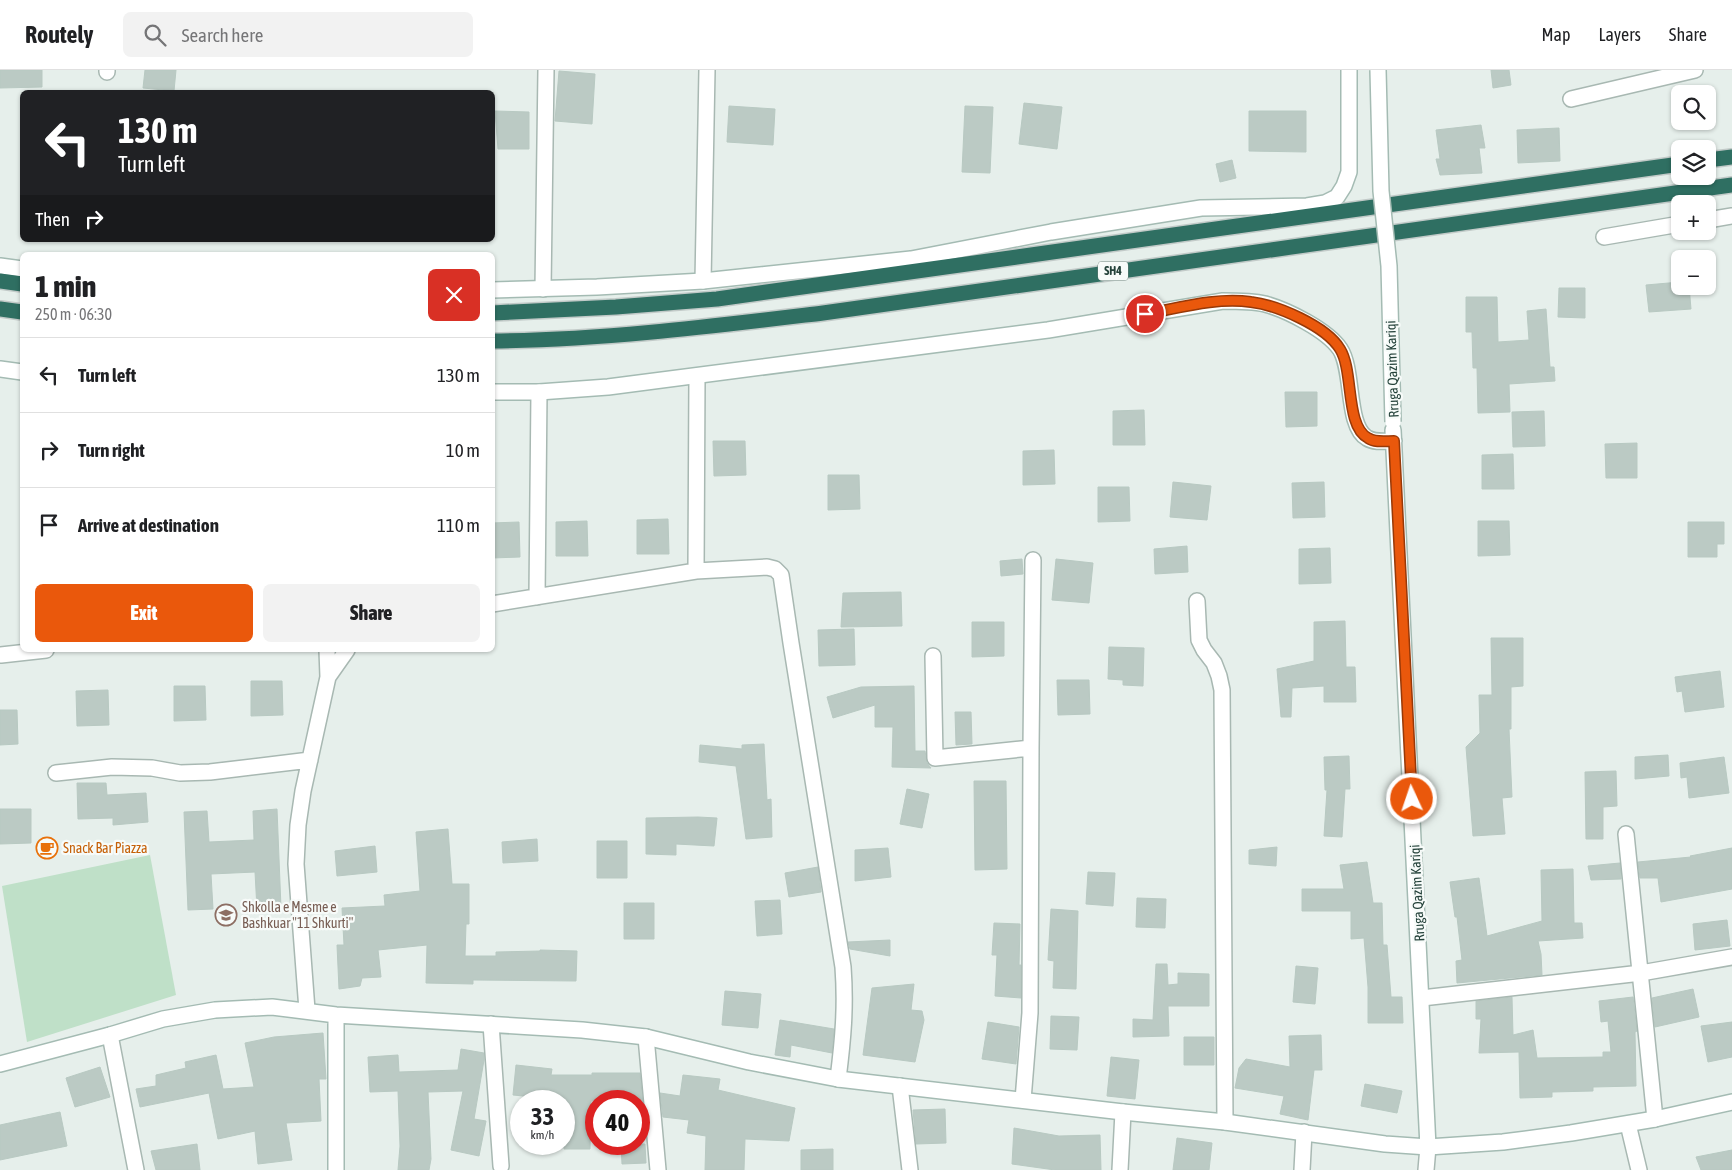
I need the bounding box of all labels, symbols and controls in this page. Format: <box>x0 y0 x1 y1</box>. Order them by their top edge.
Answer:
search box <box>123 12 473 57</box>
text: Routely <box>25 21 93 48</box>
icon: search <box>141 21 169 49</box>
text: Search here <box>181 24 263 46</box>
text: Map <box>1541 24 1570 45</box>
text: Layers <box>1598 24 1641 45</box>
text: Share <box>1669 24 1707 45</box>
map controls <box>1671 85 1716 295</box>
button: search <box>1671 85 1716 130</box>
icon: left <box>35 110 100 175</box>
text: 130 m <box>118 110 197 150</box>
button: layers <box>1671 140 1716 185</box>
text: Turn left <box>118 151 185 177</box>
button: + <box>1671 195 1716 240</box>
icon: right <box>80 205 108 233</box>
text: Then <box>35 208 70 230</box>
button: − <box>1671 250 1716 295</box>
road number: SH4 <box>1098 262 1128 280</box>
text: 1 min <box>35 269 96 303</box>
button: close <box>428 269 480 321</box>
pin <box>1124 293 1166 335</box>
icon: arrive <box>1131 300 1159 328</box>
text: 250 m · 06:30 <box>35 305 112 323</box>
street label: Rruga Qazim Kariqi <box>1382 320 1402 418</box>
icon: left <box>35 361 63 389</box>
text: Turn left <box>78 364 136 386</box>
text: 130 m <box>437 364 480 386</box>
icon: right <box>35 436 63 464</box>
text: Turn right <box>78 439 145 461</box>
text: 10 m <box>446 439 480 461</box>
icon: arrive <box>35 511 63 539</box>
text: Arrive at destination <box>78 514 219 536</box>
text: 110 m <box>437 514 480 536</box>
button: Exit <box>35 584 253 642</box>
button: Share <box>263 584 480 642</box>
position arrow <box>1385 772 1437 824</box>
cafe icon: Snack Bar Piazza <box>35 836 59 860</box>
place label: Snack Bar Piazza <box>63 840 148 856</box>
street label: Rruga Qazim Kariqi <box>1406 844 1428 942</box>
place label: Shkolla e Mesme e Bashkuar "11 Shkurti" <box>242 899 354 931</box>
school or university icon: Shkolla e Mesme e Bashkuar "11 Shkurti" <box>214 903 238 927</box>
speed limit sign: 40 <box>585 1090 650 1155</box>
text: 33 <box>531 1102 554 1130</box>
text: km/h <box>531 1128 554 1142</box>

